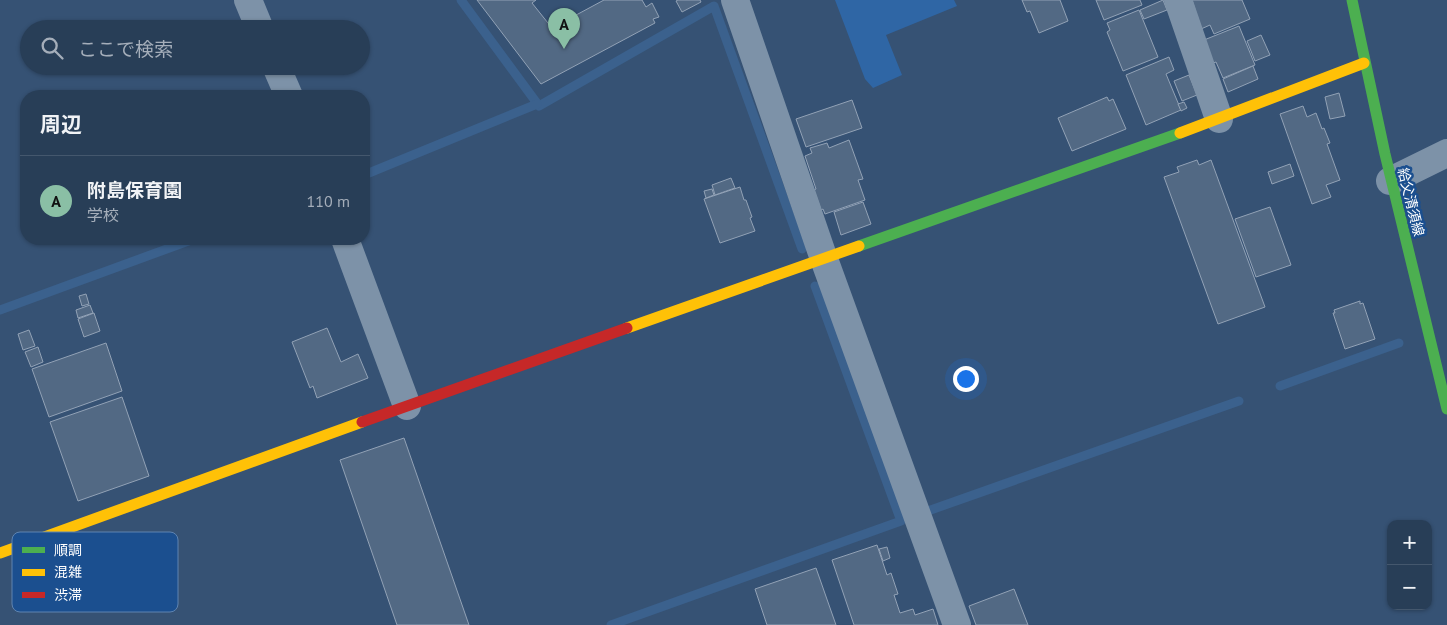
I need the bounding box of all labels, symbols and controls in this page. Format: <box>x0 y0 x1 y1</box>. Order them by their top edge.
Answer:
pin: A <box>548 8 580 49</box>
search box <box>20 20 370 75</box>
icon: search <box>38 34 66 62</box>
text: ここで検索 <box>78 37 173 61</box>
text: 周辺 <box>40 111 82 138</box>
street label: 給父清須線 <box>1394 166 1428 238</box>
text: 附島保育園 <box>87 178 182 202</box>
text: A <box>51 191 61 211</box>
text: 110 m <box>307 191 350 211</box>
text: 学校 <box>87 205 119 225</box>
your location <box>953 366 979 392</box>
map controls <box>1387 520 1432 610</box>
button: + <box>1387 520 1432 565</box>
legend <box>12 532 178 612</box>
text: 順調 <box>54 541 82 559</box>
text: 混雑 <box>54 563 82 581</box>
button: − <box>1387 565 1432 610</box>
text: 渋滞 <box>54 586 82 604</box>

